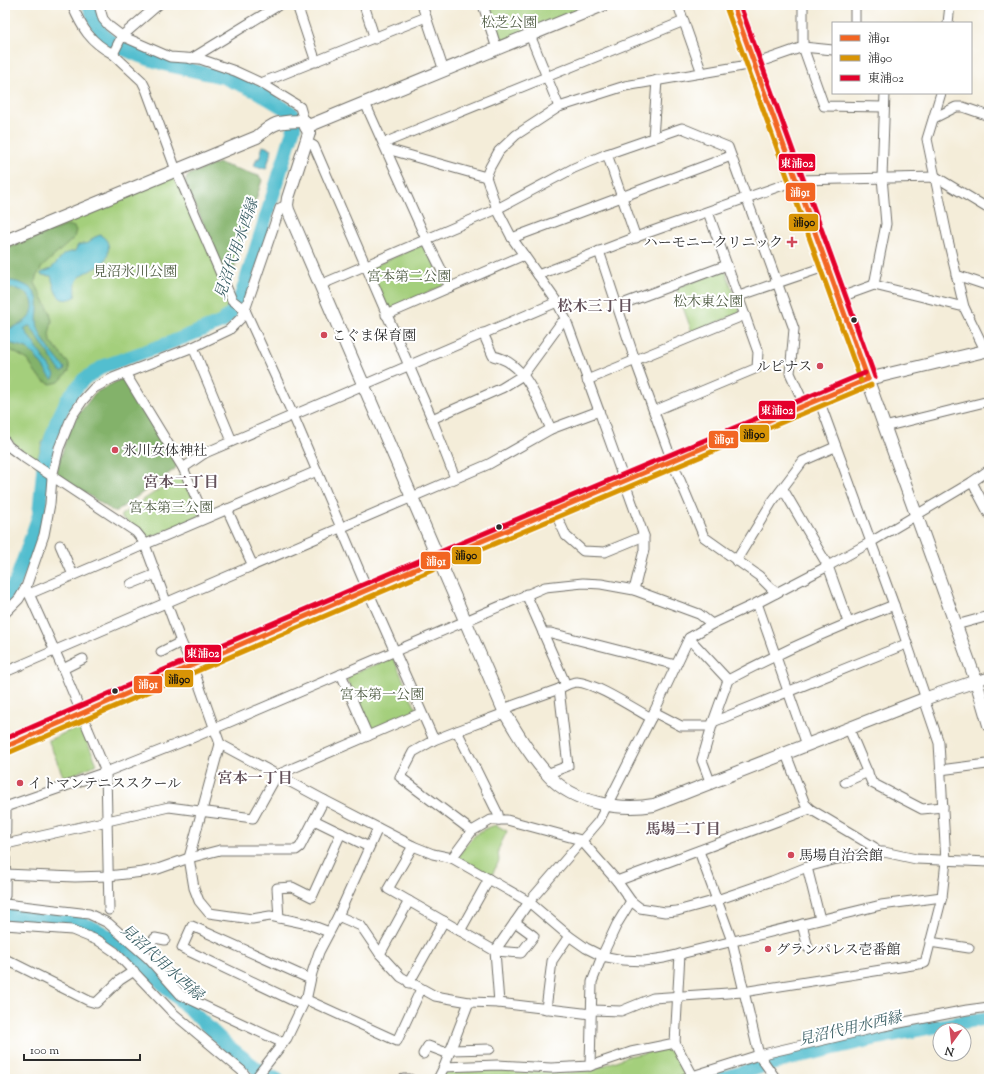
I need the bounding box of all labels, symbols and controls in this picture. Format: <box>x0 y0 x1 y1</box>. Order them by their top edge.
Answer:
park label: 松芝公園 <box>481 14 537 34</box>
legend <box>832 22 972 94</box>
text: 浦91 <box>868 30 890 48</box>
text: 浦90 <box>868 50 892 68</box>
text: 東浦02 <box>868 70 904 88</box>
line badge: 東浦02 <box>778 153 816 172</box>
text: 東浦02 <box>781 156 814 172</box>
line badge: 浦91 <box>785 182 816 202</box>
text: 浦91 <box>790 185 810 201</box>
water label: 見沼代用水西縁 <box>210 195 265 303</box>
line badge: 浦90 <box>788 213 819 232</box>
text: 浦90 <box>793 215 815 231</box>
place label: ハーモニークリニック <box>644 234 783 254</box>
marker: ハーモニークリニック <box>786 236 798 248</box>
park label: 見沼氷川公園 <box>93 263 177 283</box>
park label: 宮本第二公園 <box>367 268 451 288</box>
park label: 松木東公園 <box>673 293 743 313</box>
district label: 松木三丁目 <box>557 297 633 318</box>
unlabelled marker <box>849 315 859 325</box>
place label: こぐま保育園 <box>332 327 416 347</box>
marker: こぐま保育園 <box>319 330 329 340</box>
place label: ルピナス <box>757 358 812 378</box>
marker: ルピナス <box>815 361 825 371</box>
line badge: 東浦02 <box>758 400 796 420</box>
text: 東浦02 <box>761 403 794 419</box>
line badge: 浦90 <box>739 424 770 443</box>
text: 浦90 <box>743 427 765 443</box>
line badge: 浦91 <box>708 430 739 449</box>
text: 浦91 <box>714 432 734 448</box>
place label: 氷川女体神社 <box>123 442 207 462</box>
marker: 氷川女体神社 <box>110 445 120 455</box>
district label: 宮本二丁目 <box>143 473 219 494</box>
park label: 宮本第三公園 <box>129 499 213 519</box>
unlabelled marker <box>494 522 504 532</box>
line badge: 浦90 <box>451 546 482 565</box>
text: 浦90 <box>455 548 477 564</box>
line badge: 浦91 <box>420 551 451 570</box>
text: 浦91 <box>426 554 446 570</box>
line badge: 東浦02 <box>184 644 222 663</box>
text: 東浦02 <box>187 646 220 662</box>
line badge: 浦90 <box>164 669 194 688</box>
text: 浦90 <box>168 672 190 688</box>
line badge: 浦91 <box>133 675 163 694</box>
text: 浦91 <box>138 677 158 693</box>
unlabelled marker <box>110 686 120 696</box>
park label: 宮本第一公園 <box>340 686 424 706</box>
district label: 宮本一丁目 <box>217 769 293 790</box>
place label: イトマンテニススクール <box>28 775 181 795</box>
marker: イトマンテニススクール <box>15 778 25 788</box>
district label: 馬場二丁目 <box>645 820 721 841</box>
place label: 馬場自治会館 <box>799 847 883 867</box>
marker: 馬場自治会館 <box>786 850 796 860</box>
water label: 見沼代用水西縁 <box>115 920 209 1007</box>
place label: グランパレス壱番館 <box>776 941 901 961</box>
marker: グランパレス壱番館 <box>763 944 773 954</box>
water label: 見沼代用水西縁 <box>797 1007 906 1052</box>
north arrow <box>932 1022 972 1062</box>
scale bar <box>24 1036 140 1062</box>
text: 100 m <box>30 1042 59 1060</box>
text: N <box>943 1042 957 1060</box>

